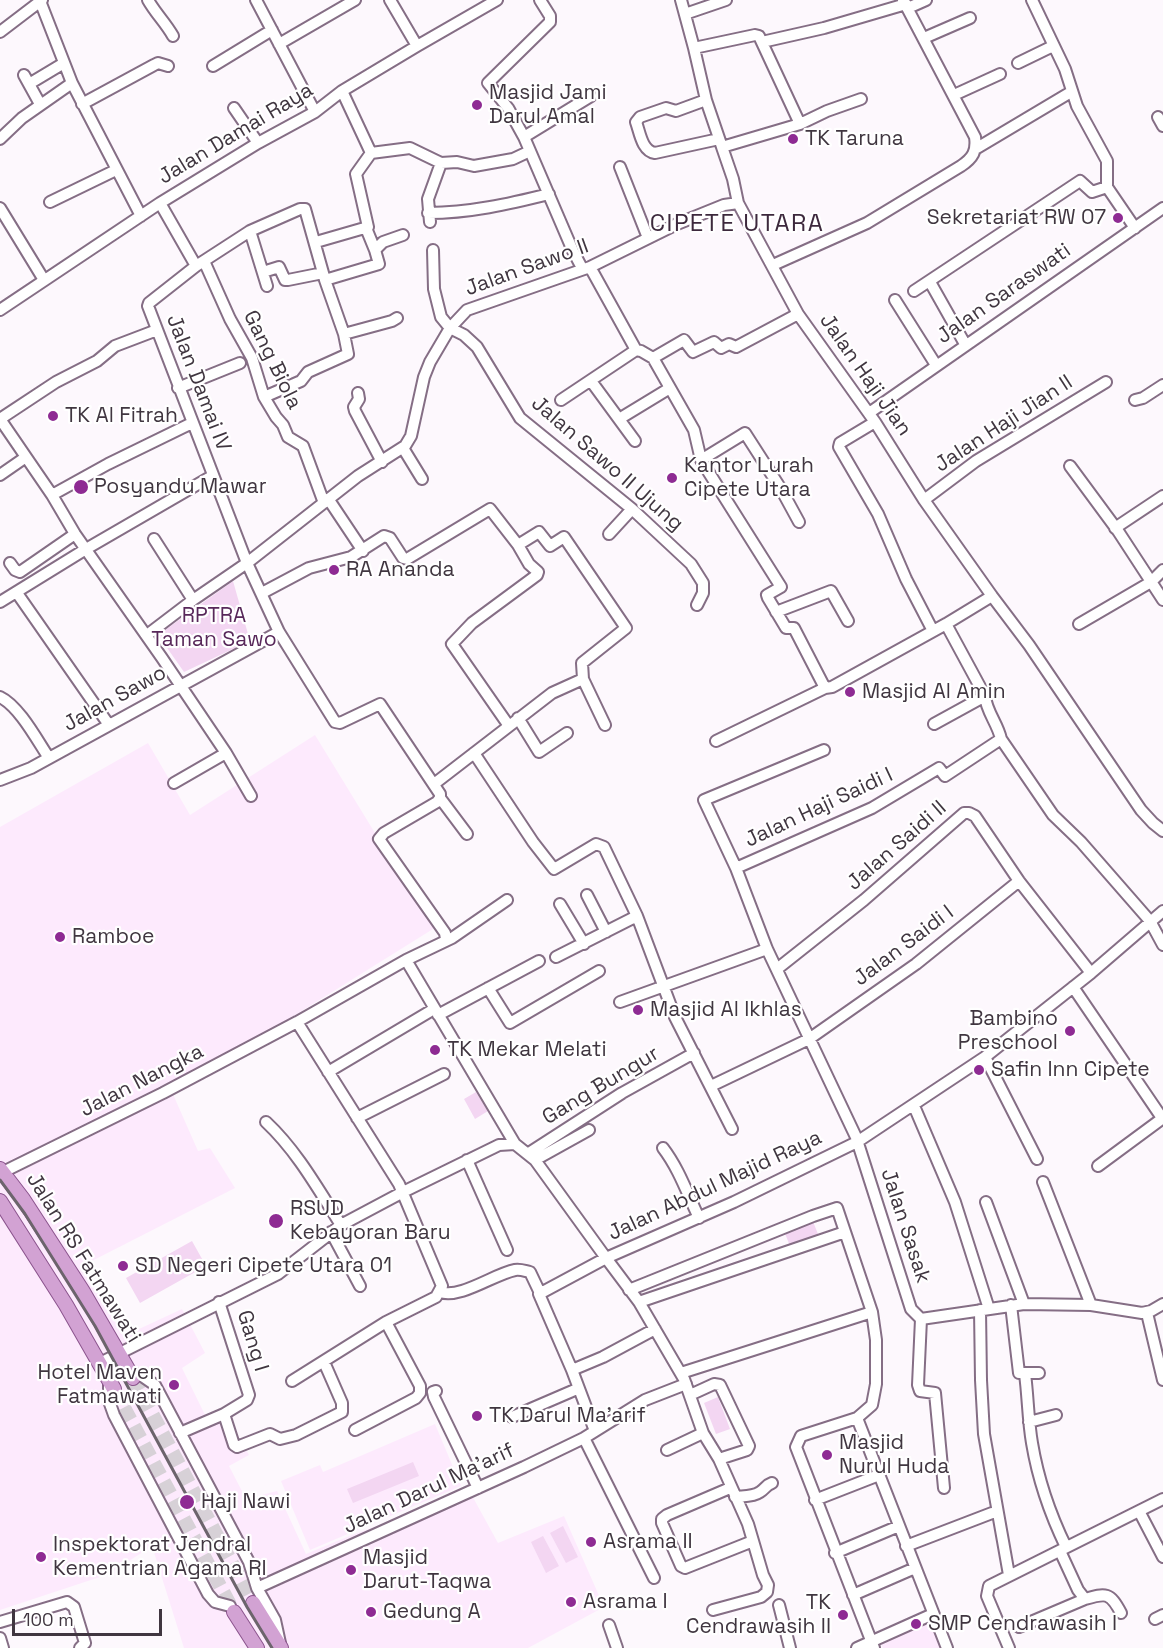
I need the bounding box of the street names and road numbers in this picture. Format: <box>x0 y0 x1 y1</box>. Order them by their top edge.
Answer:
street label: Jalan Damai Raya <box>154 78 318 190</box>
street label: Jalan Sawo II <box>462 234 592 302</box>
street label: Jalan Saraswati <box>932 238 1076 350</box>
street label: Gang Biola <box>237 306 307 414</box>
street label: Jalan Haji Jian <box>813 309 917 441</box>
street label: Jalan Damai IV <box>160 311 236 455</box>
street label: Jalan Haji Jian II <box>930 370 1078 478</box>
street label: Jalan Sawo II Ujung <box>526 391 688 537</box>
street label: Jalan Sawo <box>59 660 171 738</box>
street label: Jalan Haji Saidi I <box>741 763 897 853</box>
street label: Jalan Saidi II <box>842 796 952 896</box>
street label: Jalan Saidi I <box>849 900 959 992</box>
street label: Jalan Nangka <box>76 1039 208 1123</box>
street label: Gang Bungur <box>538 1041 664 1131</box>
street label: Jalan Abdul Majid Raya <box>604 1125 826 1247</box>
street label: Jalan Sasak <box>875 1166 935 1286</box>
street label: Jalan RS Fatmawati <box>20 1168 146 1348</box>
street label: Gang I <box>231 1307 273 1375</box>
street label: Jalan Darul Ma'arif <box>340 1438 518 1540</box>

